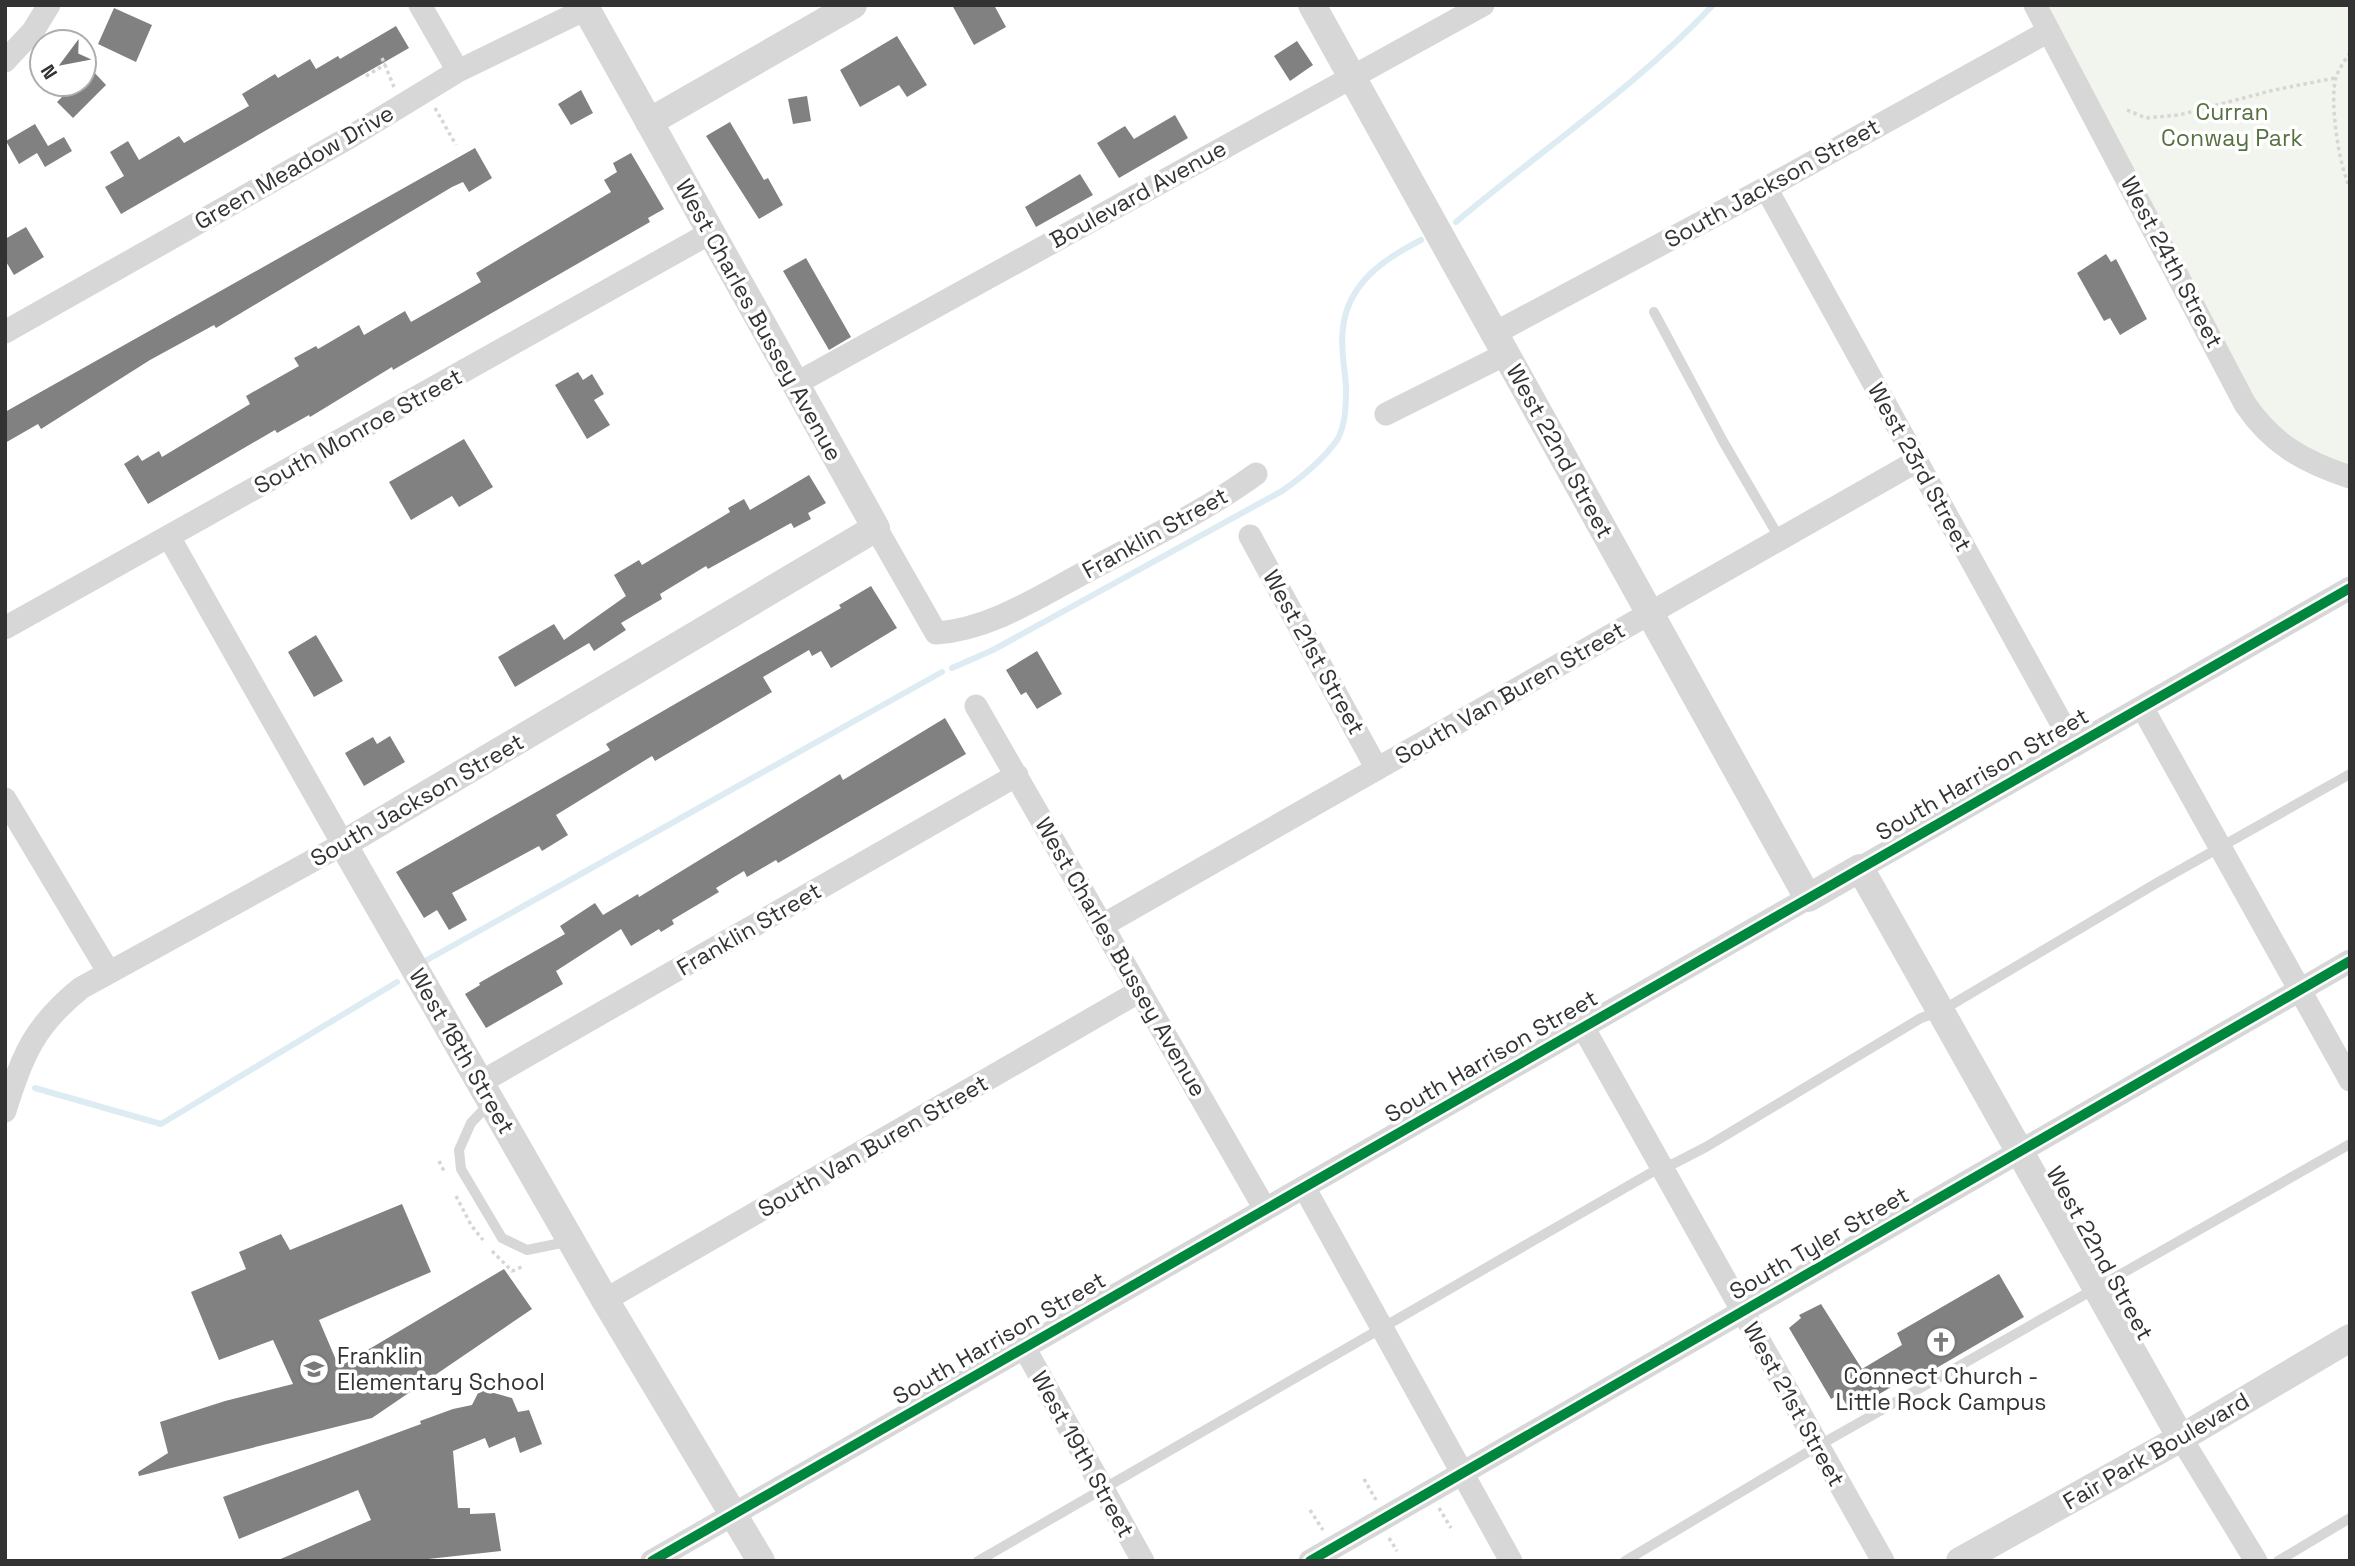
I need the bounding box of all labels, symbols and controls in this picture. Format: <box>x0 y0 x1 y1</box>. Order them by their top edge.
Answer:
north arrow <box>28 28 98 98</box>
text: N <box>35 60 63 84</box>
park label: Curran Conway Park <box>2161 97 2303 153</box>
street label: Green Meadow Drive <box>189 98 399 236</box>
street label: South Jackson Street <box>1659 111 1885 255</box>
street label: Boulevard Avenue <box>1044 133 1232 255</box>
street label: West 24th Street <box>2114 171 2230 353</box>
street label: West Charles Bussey Avenue <box>669 174 849 466</box>
street label: West 22nd Street <box>1500 359 1620 543</box>
street label: South Monroe Street <box>249 361 467 501</box>
street label: West 23rd Street <box>1861 377 1979 557</box>
street label: Franklin Street <box>1077 481 1233 585</box>
street label: West 21st Street <box>1256 564 1372 740</box>
street label: South Van Buren Street <box>1390 615 1630 771</box>
street label: South Harrison Street <box>1870 701 2094 847</box>
street label: South Jackson Street <box>305 727 529 873</box>
street label: West Charles Bussey Avenue <box>1029 812 1213 1102</box>
street label: Franklin Street <box>671 876 827 982</box>
street label: West 18th Street <box>402 963 522 1139</box>
street label: South Harrison Street <box>1379 983 1603 1129</box>
street label: South Van Buren Street <box>753 1068 993 1224</box>
street label: West 22nd Street <box>2040 1161 2160 1345</box>
street label: South Tyler Street <box>1724 1179 1914 1307</box>
street label: South Harrison Street <box>887 1265 1111 1411</box>
street label: West 21st Street <box>1736 1316 1852 1492</box>
church icon: Connect Church - Little Rock Campus <box>1924 1325 1958 1359</box>
place label: Franklin Elementary School <box>337 1341 545 1397</box>
school or university icon: Franklin Elementary School <box>297 1352 331 1386</box>
place label: Connect Church - Little Rock Campus <box>1836 1361 2046 1417</box>
street label: West 19th Street <box>1025 1365 1141 1543</box>
street label: Fair Park Boulevard <box>2058 1385 2254 1517</box>

